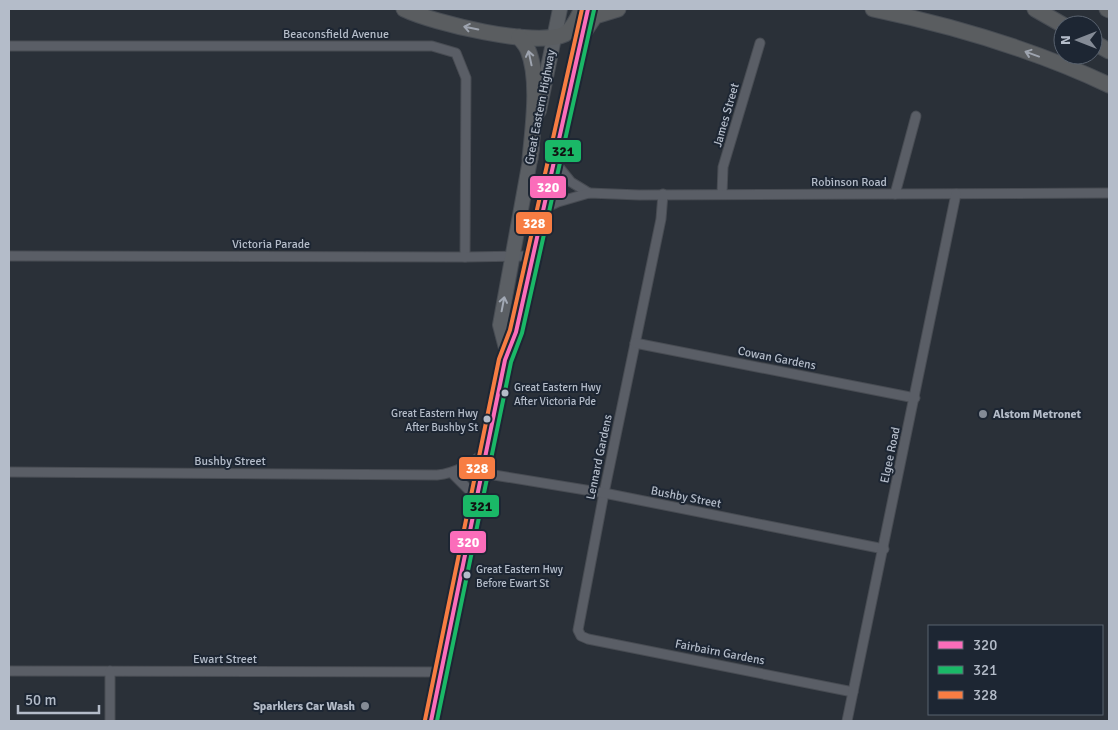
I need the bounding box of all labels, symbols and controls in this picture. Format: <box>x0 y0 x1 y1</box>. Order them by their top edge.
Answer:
north arrow <box>1053 15 1103 65</box>
one-way arrow <box>463 23 479 33</box>
street label: Beaconsfield Avenue <box>283 27 389 42</box>
text: N <box>1057 35 1074 45</box>
street label: Great Eastern Highway <box>522 48 559 166</box>
one-way arrow <box>1024 48 1040 58</box>
one-way arrow <box>524 50 534 66</box>
street label: James Street <box>710 81 743 149</box>
line badge: 321 <box>544 139 582 163</box>
text: 321 <box>552 143 575 160</box>
line badge: 320 <box>529 175 567 199</box>
street label: Robinson Road <box>811 175 887 190</box>
text: 320 <box>537 179 560 196</box>
line badge: 328 <box>515 211 553 235</box>
text: 328 <box>523 215 546 232</box>
street label: Victoria Parade <box>232 237 310 252</box>
one-way arrow <box>499 297 509 313</box>
street label: Cowan Gardens <box>737 344 817 373</box>
place label: Great Eastern Hwy After Victoria Pde <box>514 381 602 408</box>
marker: Great Eastern Hwy After Victoria Pde <box>500 388 510 398</box>
place label: Great Eastern Hwy After Bushby St <box>391 407 479 434</box>
place label: Alstom Metronet <box>993 407 1081 422</box>
marker: Alstom Metronet <box>977 408 989 420</box>
street label: Lennard Gardens <box>583 413 616 501</box>
marker: Great Eastern Hwy After Bushby St <box>482 414 492 424</box>
street label: Elgee Road <box>877 426 904 485</box>
street label: Bushby Street <box>194 454 266 469</box>
line badge: 328 <box>458 456 496 480</box>
text: 328 <box>466 460 489 477</box>
street label: Bushby Street <box>649 483 722 512</box>
line badge: 321 <box>462 494 500 518</box>
text: 321 <box>470 498 493 515</box>
line badge: 320 <box>449 530 487 554</box>
text: 320 <box>457 534 480 551</box>
place label: Great Eastern Hwy Before Ewart St <box>476 563 564 590</box>
marker: Great Eastern Hwy Before Ewart St <box>462 570 472 580</box>
legend <box>928 625 1103 715</box>
street label: Fairbairn Gardens <box>674 636 766 669</box>
text: 320 <box>973 636 997 654</box>
street label: Ewart Street <box>193 652 257 667</box>
text: 321 <box>973 661 997 679</box>
scale bar <box>18 682 99 714</box>
text: 328 <box>973 686 997 704</box>
text: 50 m <box>25 691 56 709</box>
place label: Sparklers Car Wash <box>253 699 355 714</box>
marker: Sparklers Car Wash <box>359 700 371 712</box>

